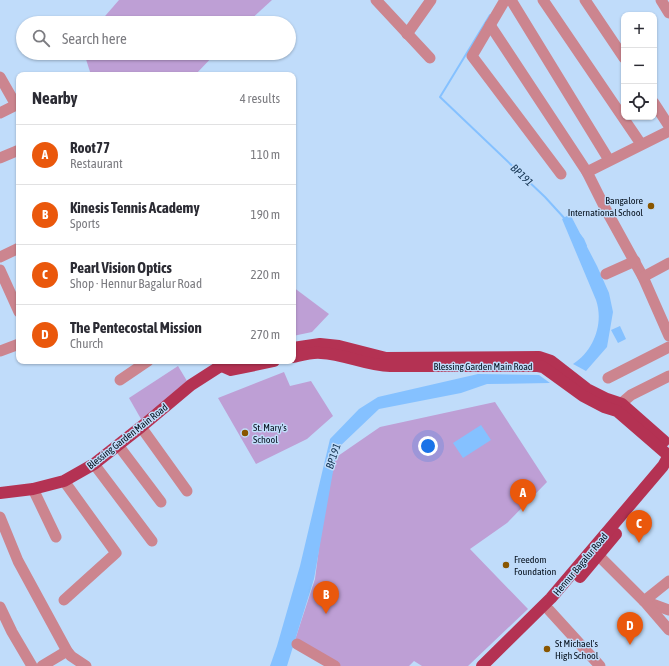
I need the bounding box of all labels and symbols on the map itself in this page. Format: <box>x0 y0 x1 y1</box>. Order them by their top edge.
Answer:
water label: BP191 <box>508 162 536 188</box>
place label: Bangalore International School <box>568 195 643 218</box>
marker: Bangalore International School <box>646 201 656 211</box>
street label: Blessing Garden Main Road <box>433 361 533 372</box>
street label: Blessing Garden Main Road <box>85 401 170 471</box>
place label: St. Mary's School <box>253 422 287 445</box>
marker: St. Mary's School <box>240 428 250 438</box>
your location <box>418 436 438 456</box>
water label: BP191 <box>323 442 343 470</box>
pin: A <box>510 479 536 512</box>
pin: C <box>626 510 652 543</box>
street label: Hennur Bagalur Road <box>551 531 610 598</box>
place label: Freedom Foundation <box>514 554 556 577</box>
marker: Freedom Foundation <box>501 560 511 570</box>
pin: B <box>313 581 339 614</box>
pin: D <box>617 612 643 645</box>
place label: St Michael's High School <box>555 638 599 661</box>
marker: St Michael's High School <box>542 644 552 654</box>

